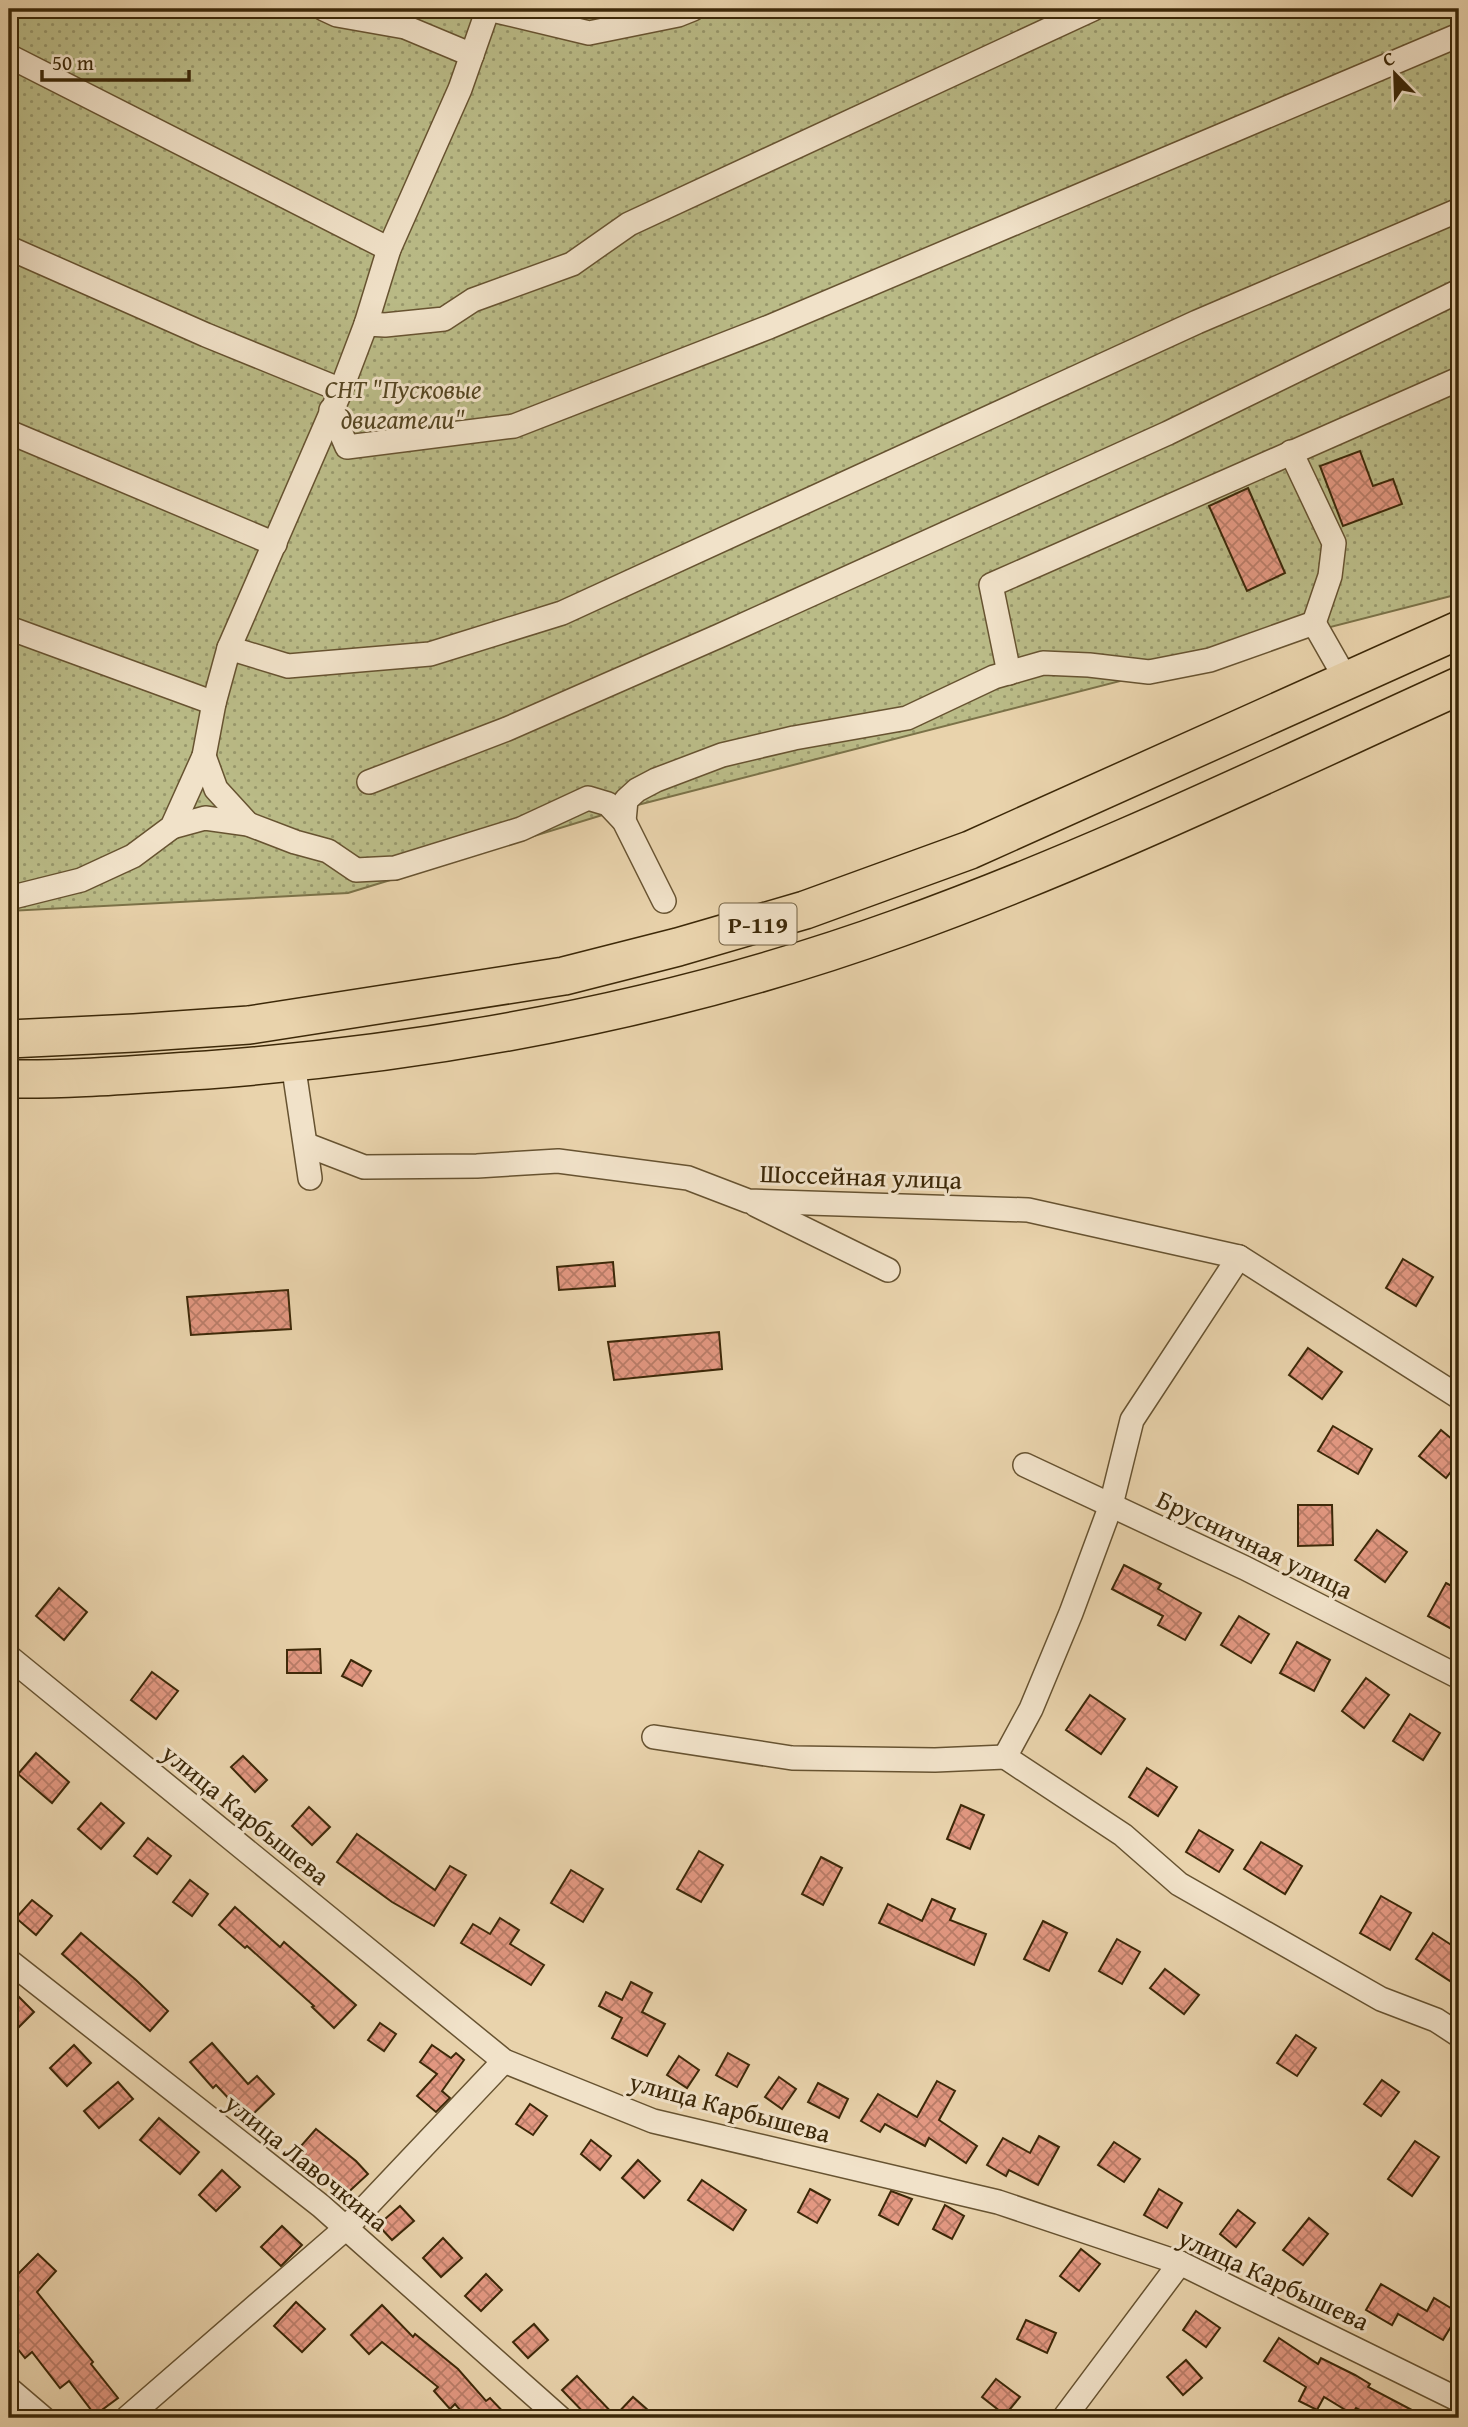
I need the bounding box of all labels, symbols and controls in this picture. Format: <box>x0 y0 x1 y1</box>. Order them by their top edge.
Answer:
scale bar <box>42 38 189 82</box>
north arrow <box>1360 38 1430 108</box>
text: С <box>1378 43 1399 73</box>
text: 50 m <box>52 47 94 78</box>
park label: СНТ "Пусковые двигатели" <box>324 369 482 438</box>
road number: Р-119 <box>720 904 796 944</box>
street label: Шоссейная улица <box>759 1153 963 1199</box>
street label: Брусничная улица <box>1150 1479 1361 1609</box>
street label: улица Карбышева <box>153 1733 339 1895</box>
street label: улица Карбышева <box>624 2061 835 2153</box>
street label: улица Лавочкина <box>216 2083 398 2241</box>
street label: улица Карбышева <box>1171 2217 1376 2341</box>

